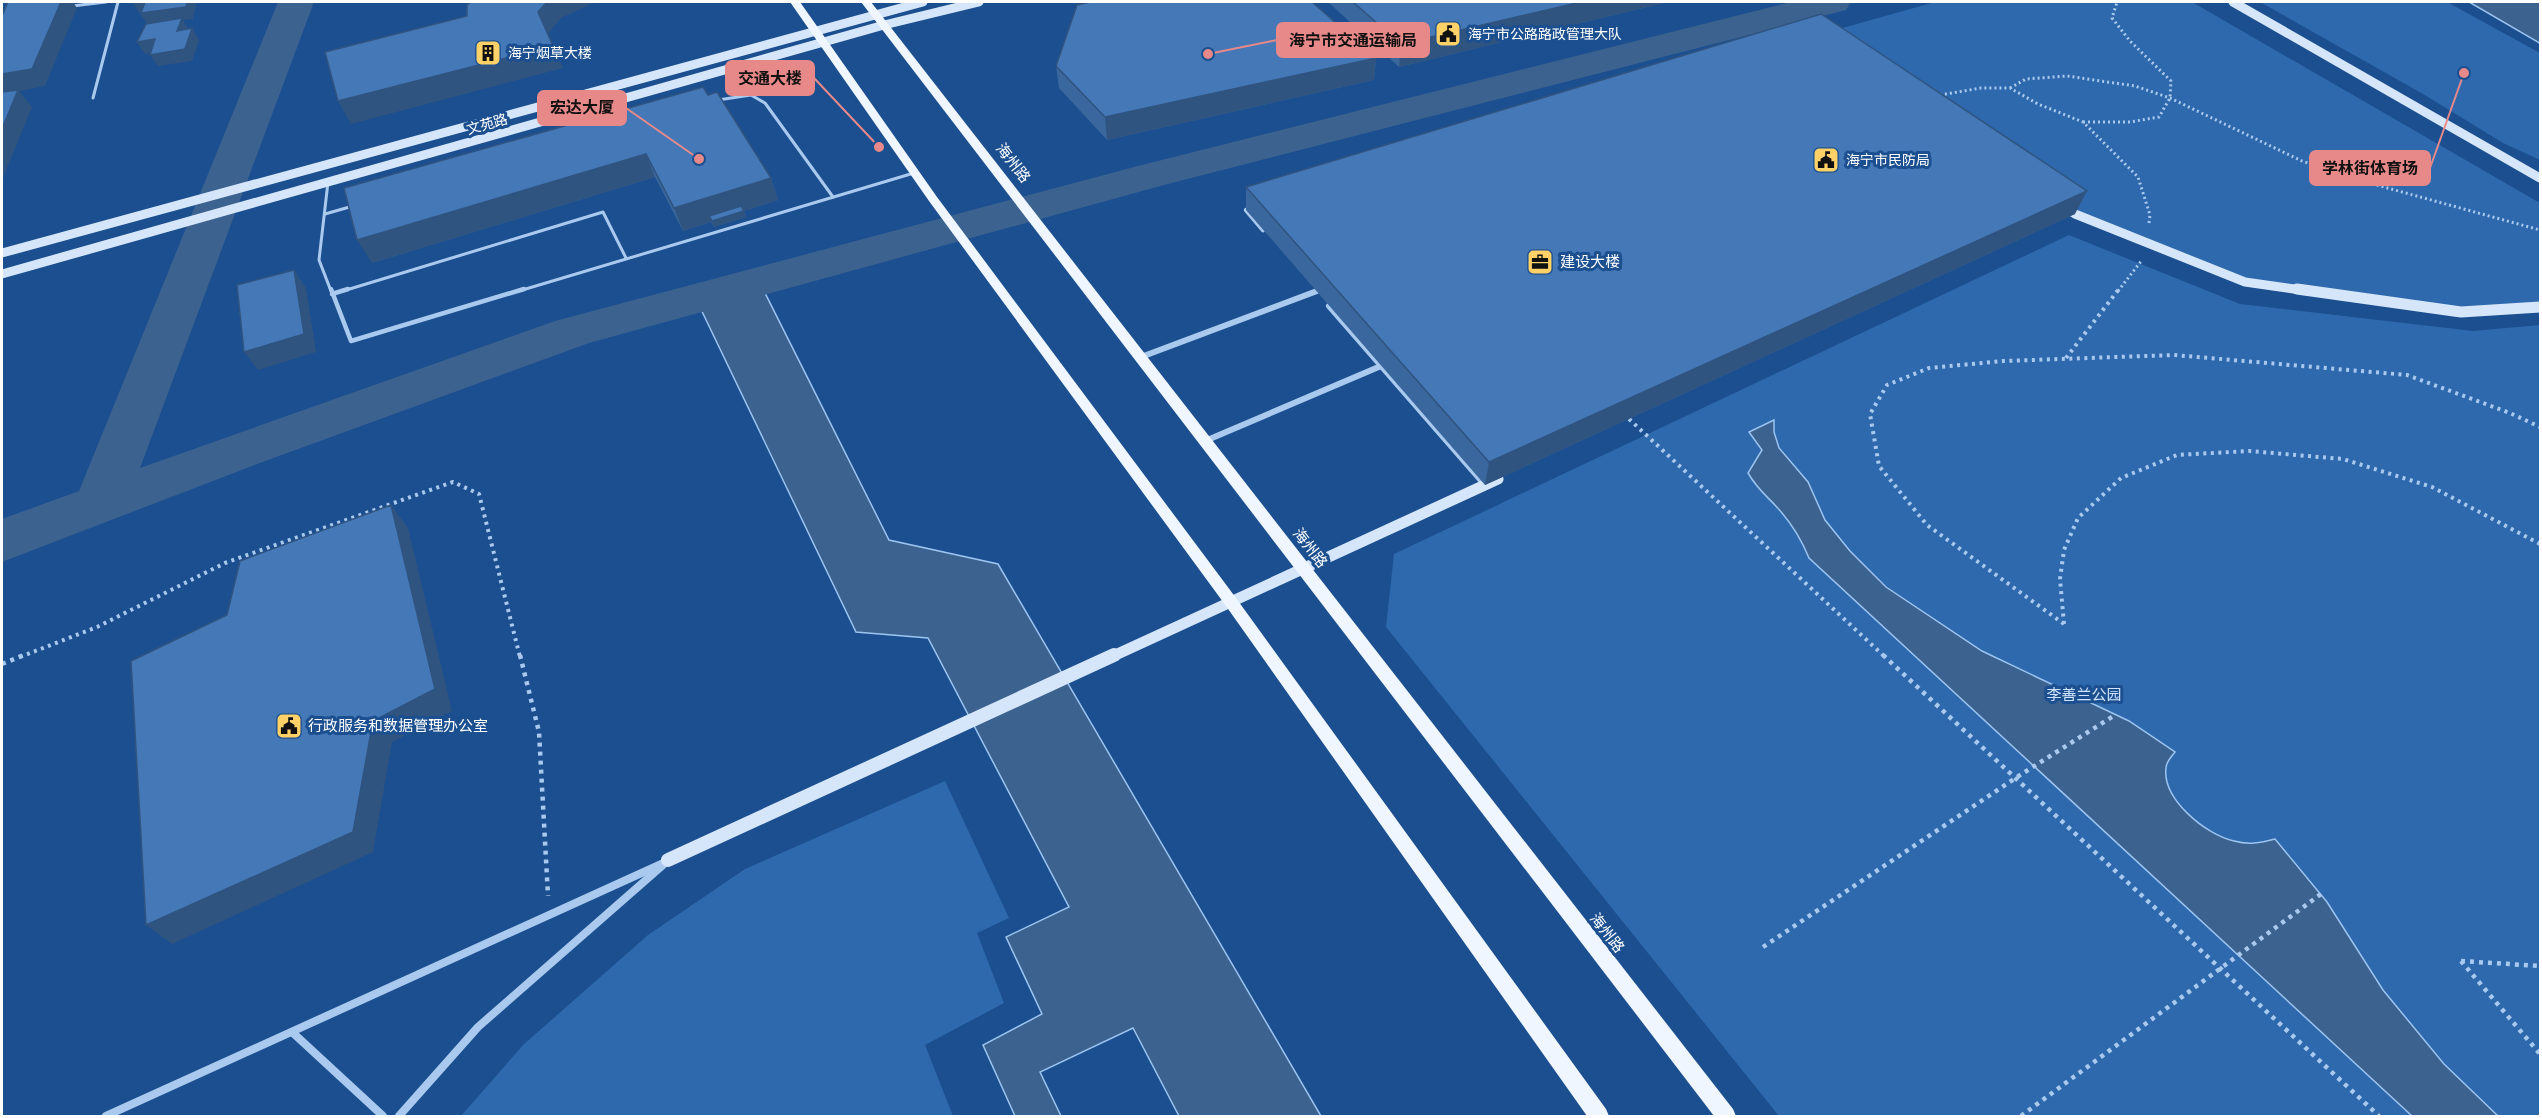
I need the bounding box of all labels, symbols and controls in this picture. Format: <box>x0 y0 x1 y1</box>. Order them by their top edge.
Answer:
public building icon: 海宁市公路路政管理大队 <box>1433 19 1463 49</box>
callout: 海宁市交通运输局 <box>1277 23 1429 57</box>
place label: 海宁市公路路政管理大队 <box>1468 26 1622 42</box>
text: 海宁市交通运输局 <box>1289 31 1417 50</box>
building icon: 海宁烟草大楼 <box>473 38 503 68</box>
place label: 海宁烟草大楼 <box>508 45 592 61</box>
callout: 交通大楼 <box>726 61 814 95</box>
text: 交通大楼 <box>738 69 802 88</box>
callout: 宏达大厦 <box>538 91 626 125</box>
text: 宏达大厦 <box>550 98 614 117</box>
street label: 文苑路 <box>465 111 509 137</box>
street label: 海州路 <box>993 140 1034 186</box>
public building icon: 海宁市民防局 <box>1811 145 1841 175</box>
callout: 学林街体育场 <box>2310 151 2430 185</box>
place label: 海宁市民防局 <box>1846 152 1930 168</box>
text: 学林街体育场 <box>2322 159 2418 178</box>
office icon: 建设大楼 <box>1525 247 1555 277</box>
place label: 建设大楼 <box>1560 253 1620 270</box>
street label: 海州路 <box>1290 525 1331 571</box>
park label: 李善兰公园 <box>2046 686 2122 703</box>
public building icon: 行政服务和数据管理办公室 <box>274 711 304 741</box>
place label: 行政服务和数据管理办公室 <box>308 717 488 734</box>
street label: 海州路 <box>1587 910 1628 956</box>

